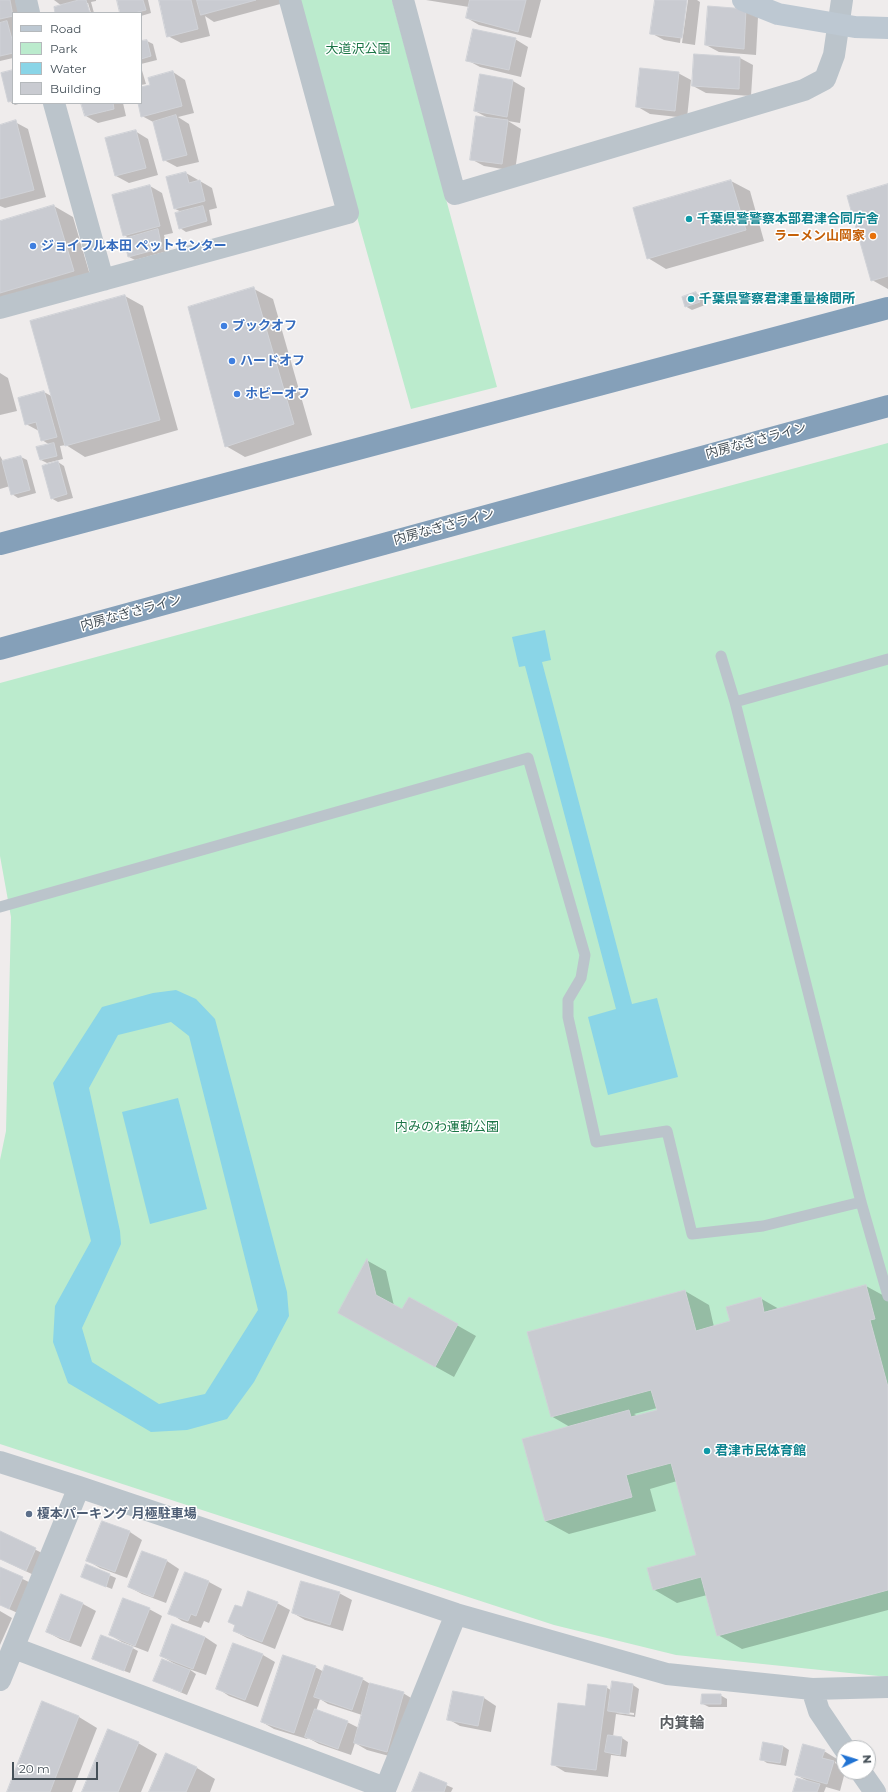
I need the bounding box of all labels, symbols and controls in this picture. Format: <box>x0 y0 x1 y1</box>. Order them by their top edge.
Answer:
legend <box>12 12 142 104</box>
text: Road <box>50 21 81 36</box>
text: Park <box>50 41 77 56</box>
park label: 大道沢公園 <box>326 41 390 57</box>
text: Water <box>50 61 86 76</box>
text: Building <box>50 81 101 96</box>
place label: 千葉県警警察本部君津合同庁舎 <box>697 211 879 227</box>
marker: 千葉県警警察本部君津合同庁舎 <box>684 214 694 224</box>
place label: ラーメン山岡家 <box>774 228 865 244</box>
marker: ラーメン山岡家 <box>868 231 878 241</box>
place label: ジョイフル本田 ペットセンター <box>41 238 227 254</box>
marker: ジョイフル本田 ペットセンター <box>28 241 38 251</box>
place label: 千葉県警察君津重量検問所 <box>699 291 855 307</box>
marker: 千葉県警察君津重量検問所 <box>686 294 696 304</box>
place label: ブックオフ <box>232 318 297 334</box>
marker: ブックオフ <box>219 321 229 331</box>
place label: ハードオフ <box>240 353 305 369</box>
marker: ハードオフ <box>227 356 237 366</box>
place label: ホビーオフ <box>245 386 310 402</box>
marker: ホビーオフ <box>232 389 242 399</box>
street label: 内房なぎさライン <box>704 420 808 462</box>
street label: 内房なぎさライン <box>392 506 496 548</box>
street label: 内房なぎさライン <box>79 592 183 634</box>
park label: 内みのわ運動公園 <box>395 1119 499 1135</box>
place label: 君津市民体育館 <box>715 1443 806 1459</box>
marker: 君津市民体育館 <box>702 1446 712 1456</box>
place label: 榎本パーキング 月極駐車場 <box>37 1506 197 1522</box>
marker: 榎本パーキング 月極駐車場 <box>24 1509 34 1519</box>
district label: 内箕輪 <box>660 1715 704 1733</box>
north arrow <box>836 1740 876 1780</box>
scale bar <box>14 1754 100 1780</box>
text: N <box>860 1754 874 1764</box>
text: 20 m <box>19 1761 50 1776</box>

